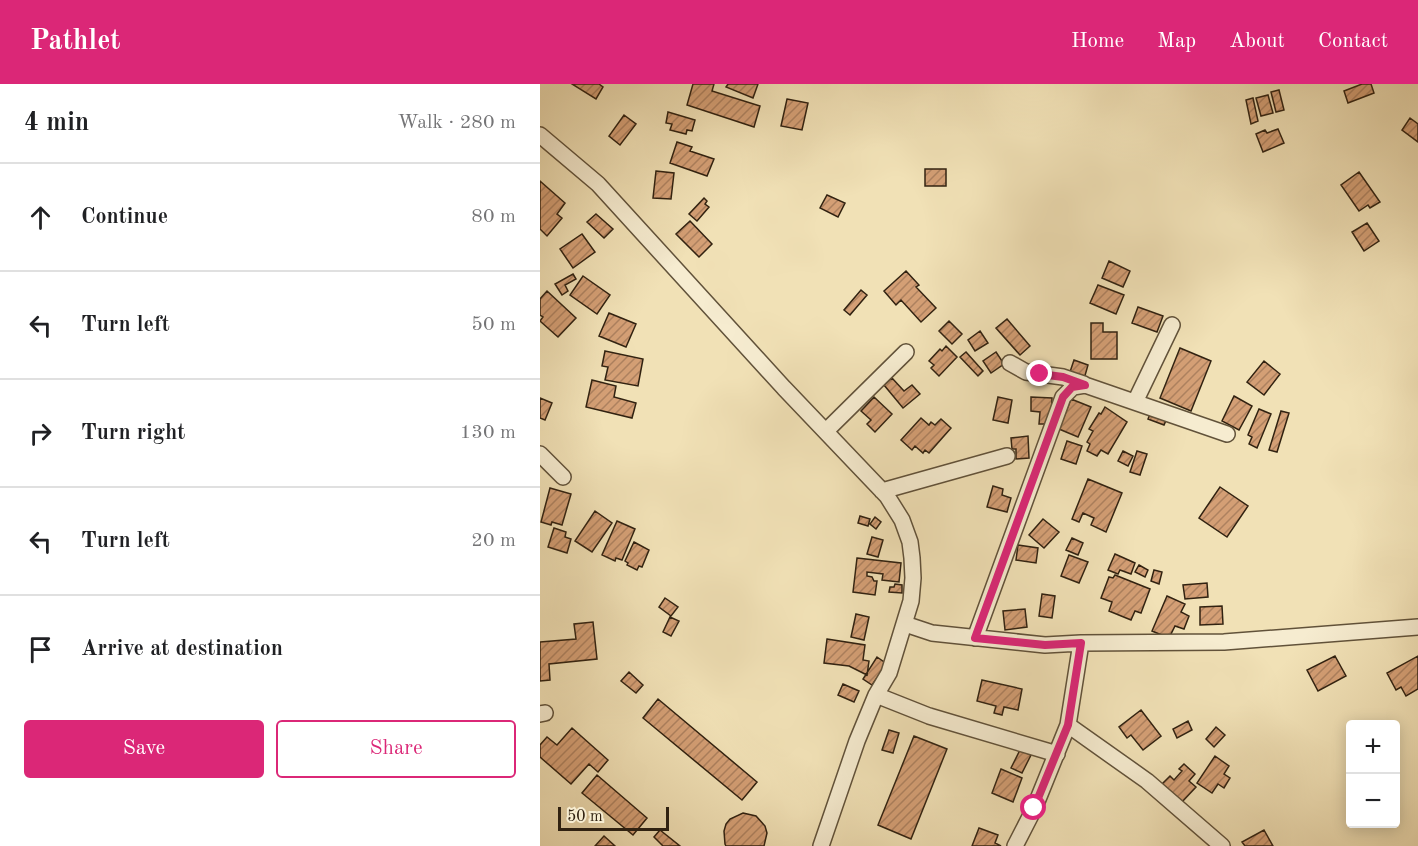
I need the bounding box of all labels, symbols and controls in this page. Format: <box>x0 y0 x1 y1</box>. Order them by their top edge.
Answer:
text: Pathlet <box>30 28 121 56</box>
text: Home <box>1071 31 1124 52</box>
text: Map <box>1157 31 1196 52</box>
text: About <box>1229 31 1285 52</box>
text: Contact <box>1318 31 1388 52</box>
text: 4 min <box>24 110 89 136</box>
text: Walk · 280 m <box>397 113 516 133</box>
icon: ahead <box>24 201 57 234</box>
text: Continue <box>81 206 168 228</box>
text: 80 m <box>471 207 516 227</box>
icon: left <box>24 309 57 342</box>
text: Turn left <box>81 314 170 336</box>
text: 50 m <box>471 315 516 335</box>
route end <box>1026 360 1052 386</box>
icon: right <box>24 417 57 450</box>
text: Turn right <box>81 422 185 444</box>
text: 130 m <box>460 423 516 443</box>
icon: left <box>24 525 57 558</box>
text: Turn left <box>81 530 170 552</box>
text: 20 m <box>471 531 516 551</box>
icon: arrive <box>24 633 57 666</box>
text: Arrive at destination <box>81 638 283 660</box>
button: Save <box>24 720 264 778</box>
button: Share <box>276 720 516 778</box>
map controls <box>1346 720 1400 828</box>
button: + <box>1346 720 1400 774</box>
button: − <box>1346 774 1400 828</box>
route start <box>1020 794 1046 820</box>
scale bar <box>558 804 669 832</box>
text: 50 m <box>567 809 603 825</box>

